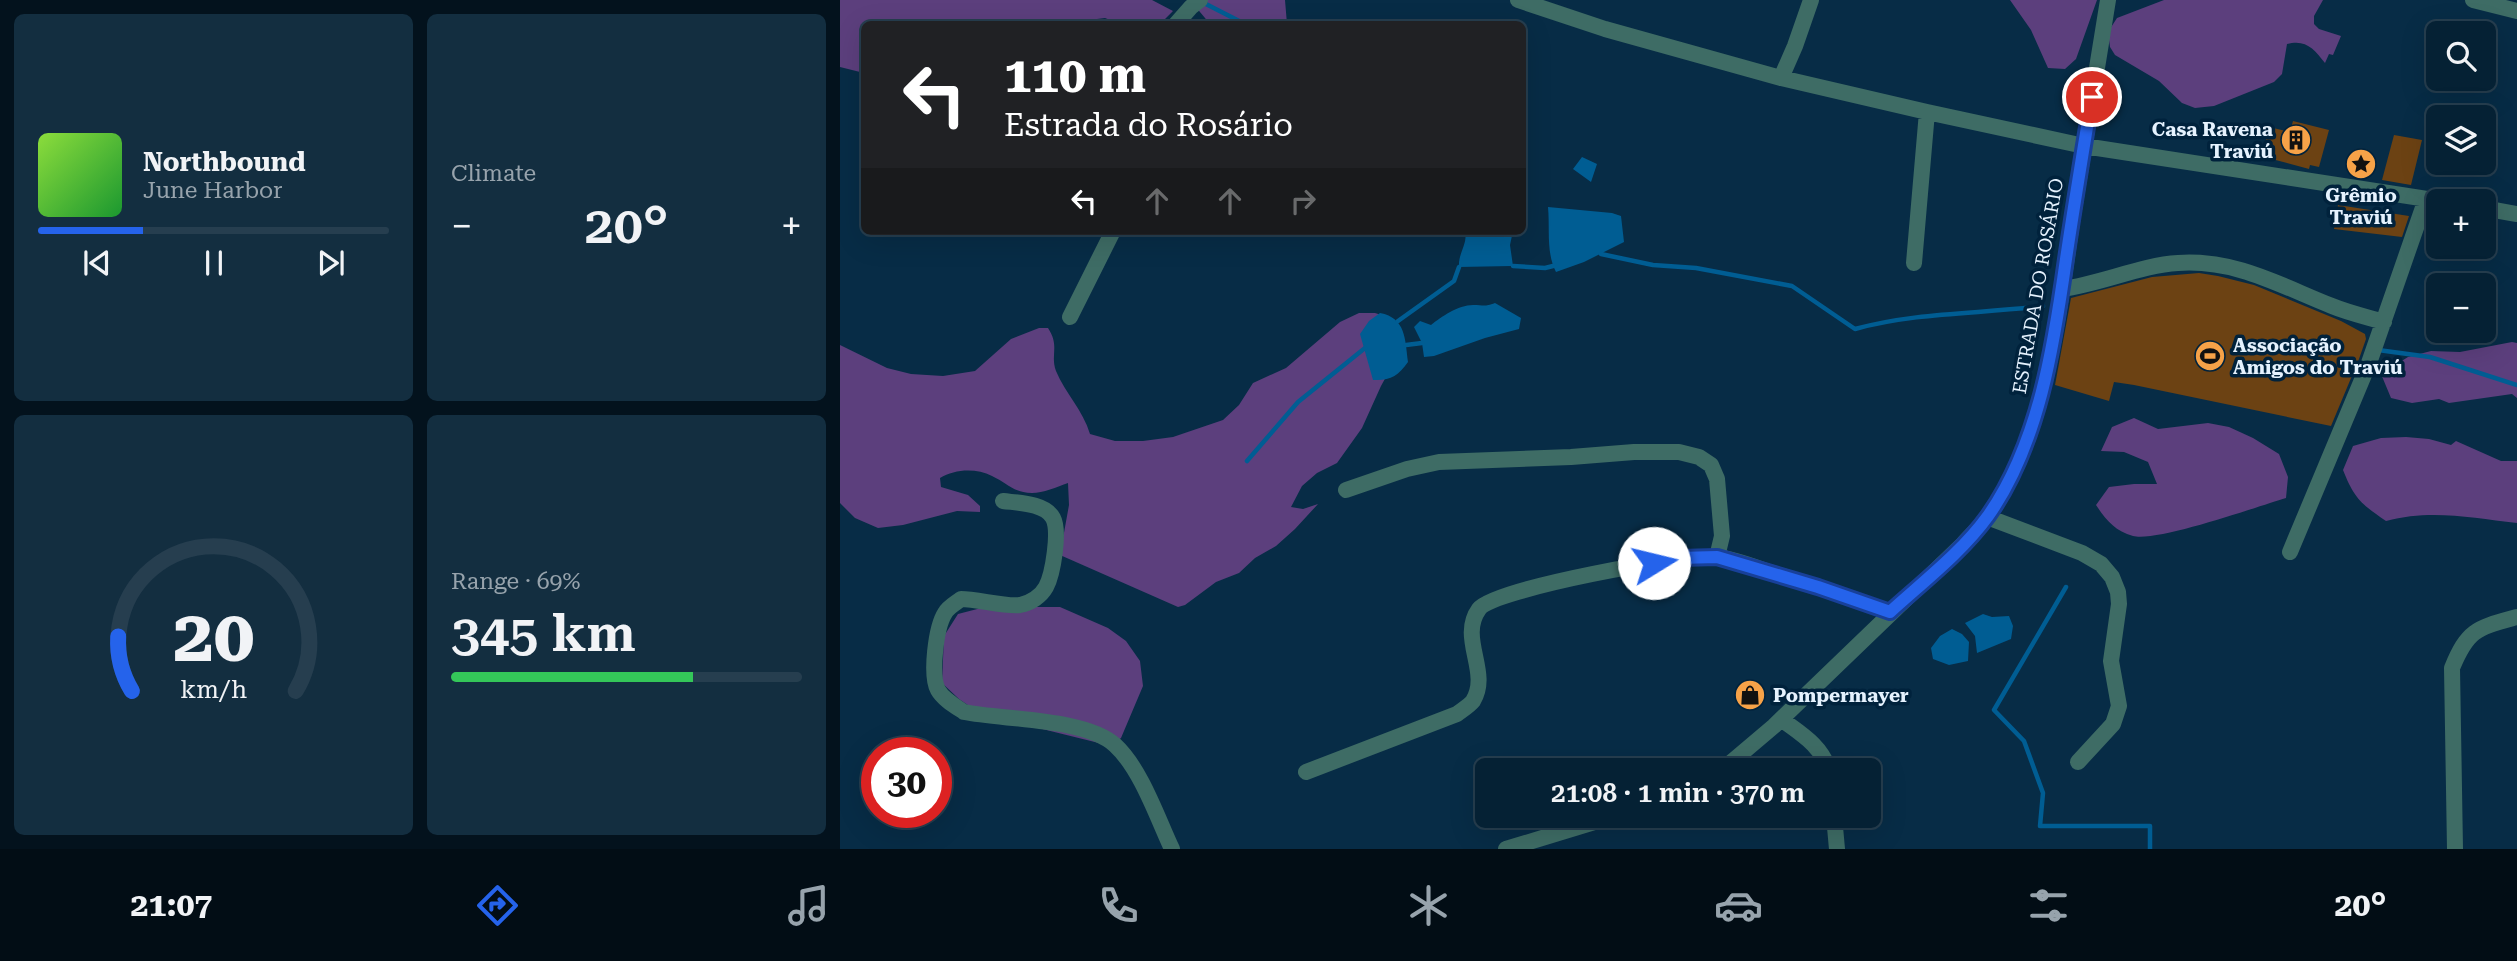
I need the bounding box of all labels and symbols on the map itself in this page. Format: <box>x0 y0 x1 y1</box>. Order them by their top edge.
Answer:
pin <box>2062 67 2122 127</box>
place label: Casa Ravena Traviú <box>2152 118 2273 163</box>
building icon: Casa Ravena Traviú <box>2279 123 2313 157</box>
place icon: Grêmio Traviú <box>2344 147 2378 181</box>
street label: ESTRADA DO ROSÁRIO <box>2008 176 2068 396</box>
place label: Grêmio Traviú <box>2325 184 2397 229</box>
place label: Associação Amigos do Traviú <box>2233 334 2403 379</box>
sports icon: Associação Amigos do Traviú <box>2193 339 2227 373</box>
position arrow <box>1617 526 1691 600</box>
shop icon: Pompermayer <box>1733 678 1767 712</box>
place label: Pompermayer <box>1773 684 1909 707</box>
speed limit sign: 30 <box>861 737 952 828</box>

